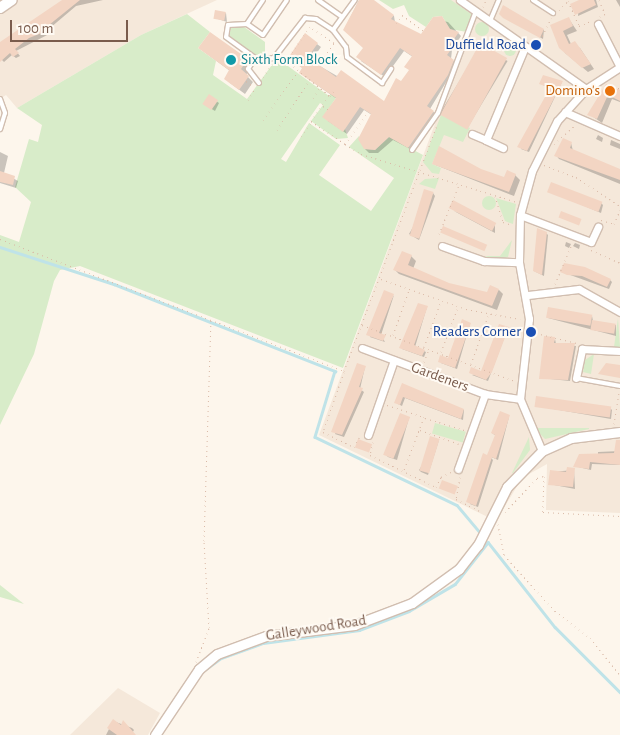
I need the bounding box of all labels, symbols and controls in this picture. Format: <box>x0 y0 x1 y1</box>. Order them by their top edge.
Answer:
scale bar <box>12 10 130 42</box>
text: 100 m <box>18 21 53 36</box>
place label: Duffield Road <box>445 36 526 54</box>
marker: Duffield Road <box>530 39 542 51</box>
place label: Sixth Form Block <box>241 51 338 69</box>
marker: Sixth Form Block <box>225 54 237 66</box>
place label: Domino's <box>545 82 600 100</box>
marker: Domino's <box>604 85 616 97</box>
place label: Readers Corner <box>433 323 521 341</box>
marker: Readers Corner <box>525 326 537 338</box>
street label: Gardeners <box>409 358 471 396</box>
street label: Galleywood Road <box>265 611 367 645</box>

